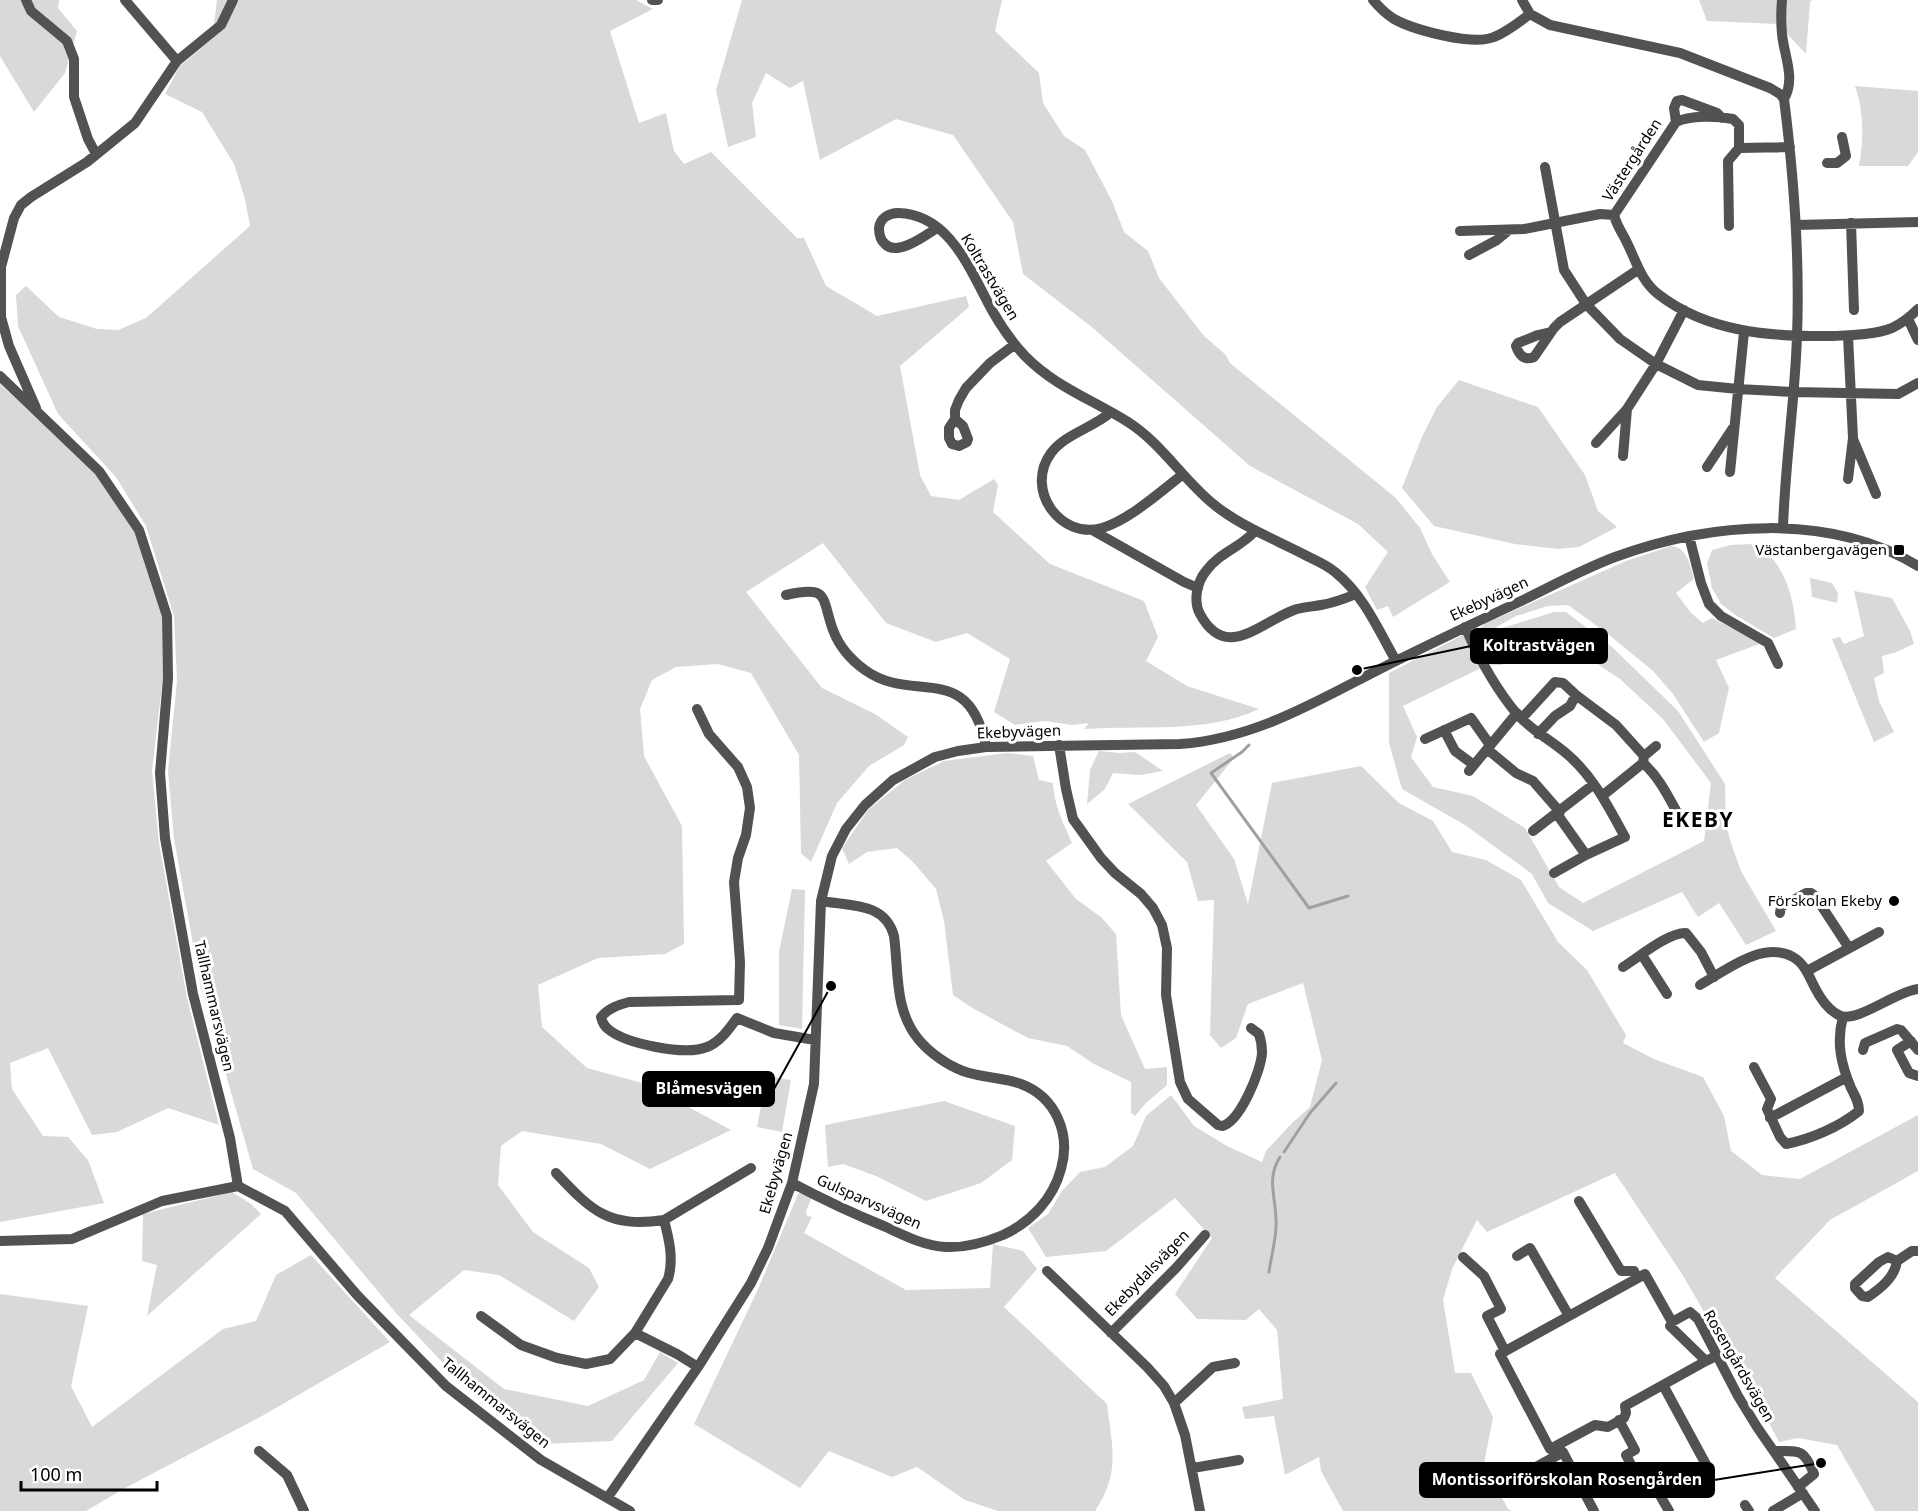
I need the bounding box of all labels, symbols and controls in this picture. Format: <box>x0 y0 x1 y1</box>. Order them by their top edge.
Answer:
street label: Västergården <box>1597 114 1665 205</box>
street label: Koltrastvägen <box>957 230 1025 323</box>
place label: Västanbergavägen <box>1755 539 1887 559</box>
marker: Västanbergavägen <box>1892 543 1906 557</box>
street label: Ekebyvägen <box>1446 571 1531 625</box>
callout: Koltrastvägen <box>1471 629 1607 663</box>
text: Koltrastvägen <box>1483 634 1595 656</box>
street label: Ekebyvägen <box>976 720 1061 742</box>
district label: EKEBY <box>1662 805 1734 833</box>
place label: Förskolan Ekeby <box>1768 890 1882 910</box>
marker: Förskolan Ekeby <box>1887 894 1901 908</box>
street label: Tallhammarsvägen <box>190 938 240 1073</box>
callout: Blåmesvägen <box>643 1072 774 1106</box>
text: Blåmesvägen <box>656 1077 762 1099</box>
street label: Ekebyvägen <box>754 1129 796 1216</box>
street label: Gulsparvsvägen <box>814 1169 925 1233</box>
street label: Ekebydalsvägen <box>1100 1225 1193 1320</box>
street label: Rosengårdsvägen <box>1700 1306 1780 1425</box>
street label: Tallhammarsvägen <box>438 1352 555 1452</box>
scale bar <box>21 1454 158 1492</box>
text: 100 m <box>30 1462 82 1486</box>
callout: Montissoriförskolan Rosengården <box>1420 1463 1714 1497</box>
text: Montissoriförskolan Rosengården <box>1432 1468 1702 1490</box>

